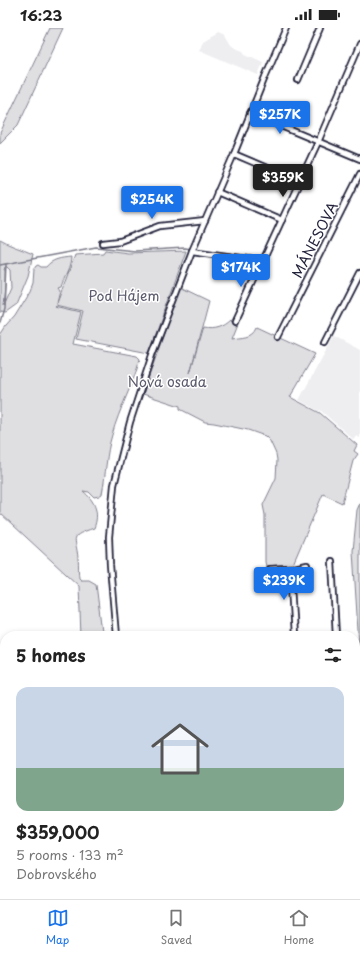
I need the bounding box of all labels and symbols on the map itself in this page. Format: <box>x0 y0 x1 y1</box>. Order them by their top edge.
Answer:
pin: $257K <box>252 101 308 135</box>
pin: $359K <box>255 164 311 198</box>
pin: $254K <box>124 186 180 220</box>
street label: MÁNESOVA <box>286 198 343 282</box>
pin: $174K <box>213 254 269 288</box>
park label: Pod Hájem <box>88 285 160 306</box>
park label: Nová osada <box>128 371 207 392</box>
pin: $239K <box>256 567 312 601</box>

